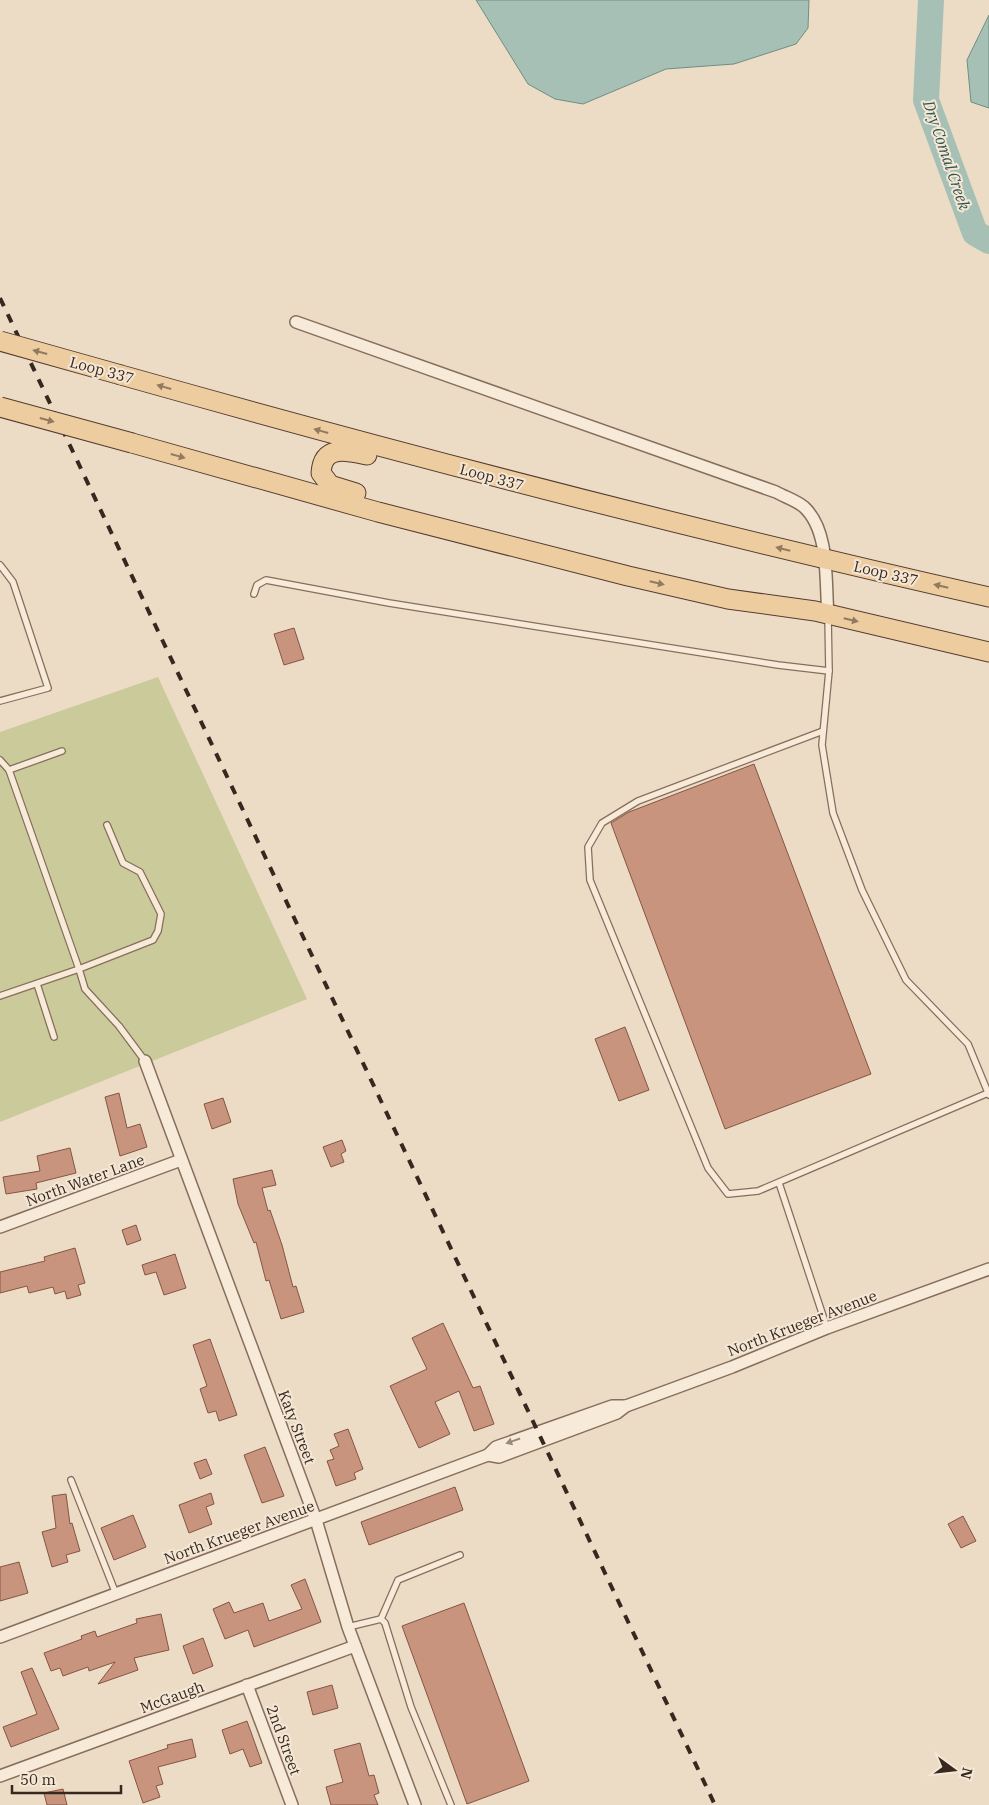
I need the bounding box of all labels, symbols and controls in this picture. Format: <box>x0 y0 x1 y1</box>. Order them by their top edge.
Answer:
water label: Dry Comal Creek <box>919 97 975 213</box>
one-way arrow <box>32 348 47 356</box>
street label: Loop 337 <box>68 352 136 388</box>
one-way arrow <box>157 383 172 391</box>
one-way arrow <box>40 416 55 424</box>
one-way arrow <box>313 427 328 435</box>
one-way arrow <box>171 452 186 460</box>
street label: Loop 337 <box>458 459 526 495</box>
one-way arrow <box>776 545 791 553</box>
street label: Loop 337 <box>852 556 920 590</box>
one-way arrow <box>649 579 664 587</box>
one-way arrow <box>934 582 949 590</box>
one-way arrow <box>843 616 858 624</box>
street label: North Water Lane <box>23 1150 147 1210</box>
street label: North Krueger Avenue <box>725 1286 879 1360</box>
street label: Katy Street <box>274 1387 320 1467</box>
one-way arrow <box>506 1438 521 1445</box>
street label: North Krueger Avenue <box>161 1496 317 1568</box>
street label: McGaugh <box>137 1677 207 1717</box>
street label: 2nd Street <box>263 1702 305 1778</box>
north arrow <box>929 1745 979 1795</box>
scale bar <box>12 1762 121 1794</box>
text: N <box>956 1766 977 1781</box>
text: 50 m <box>20 1770 56 1789</box>

